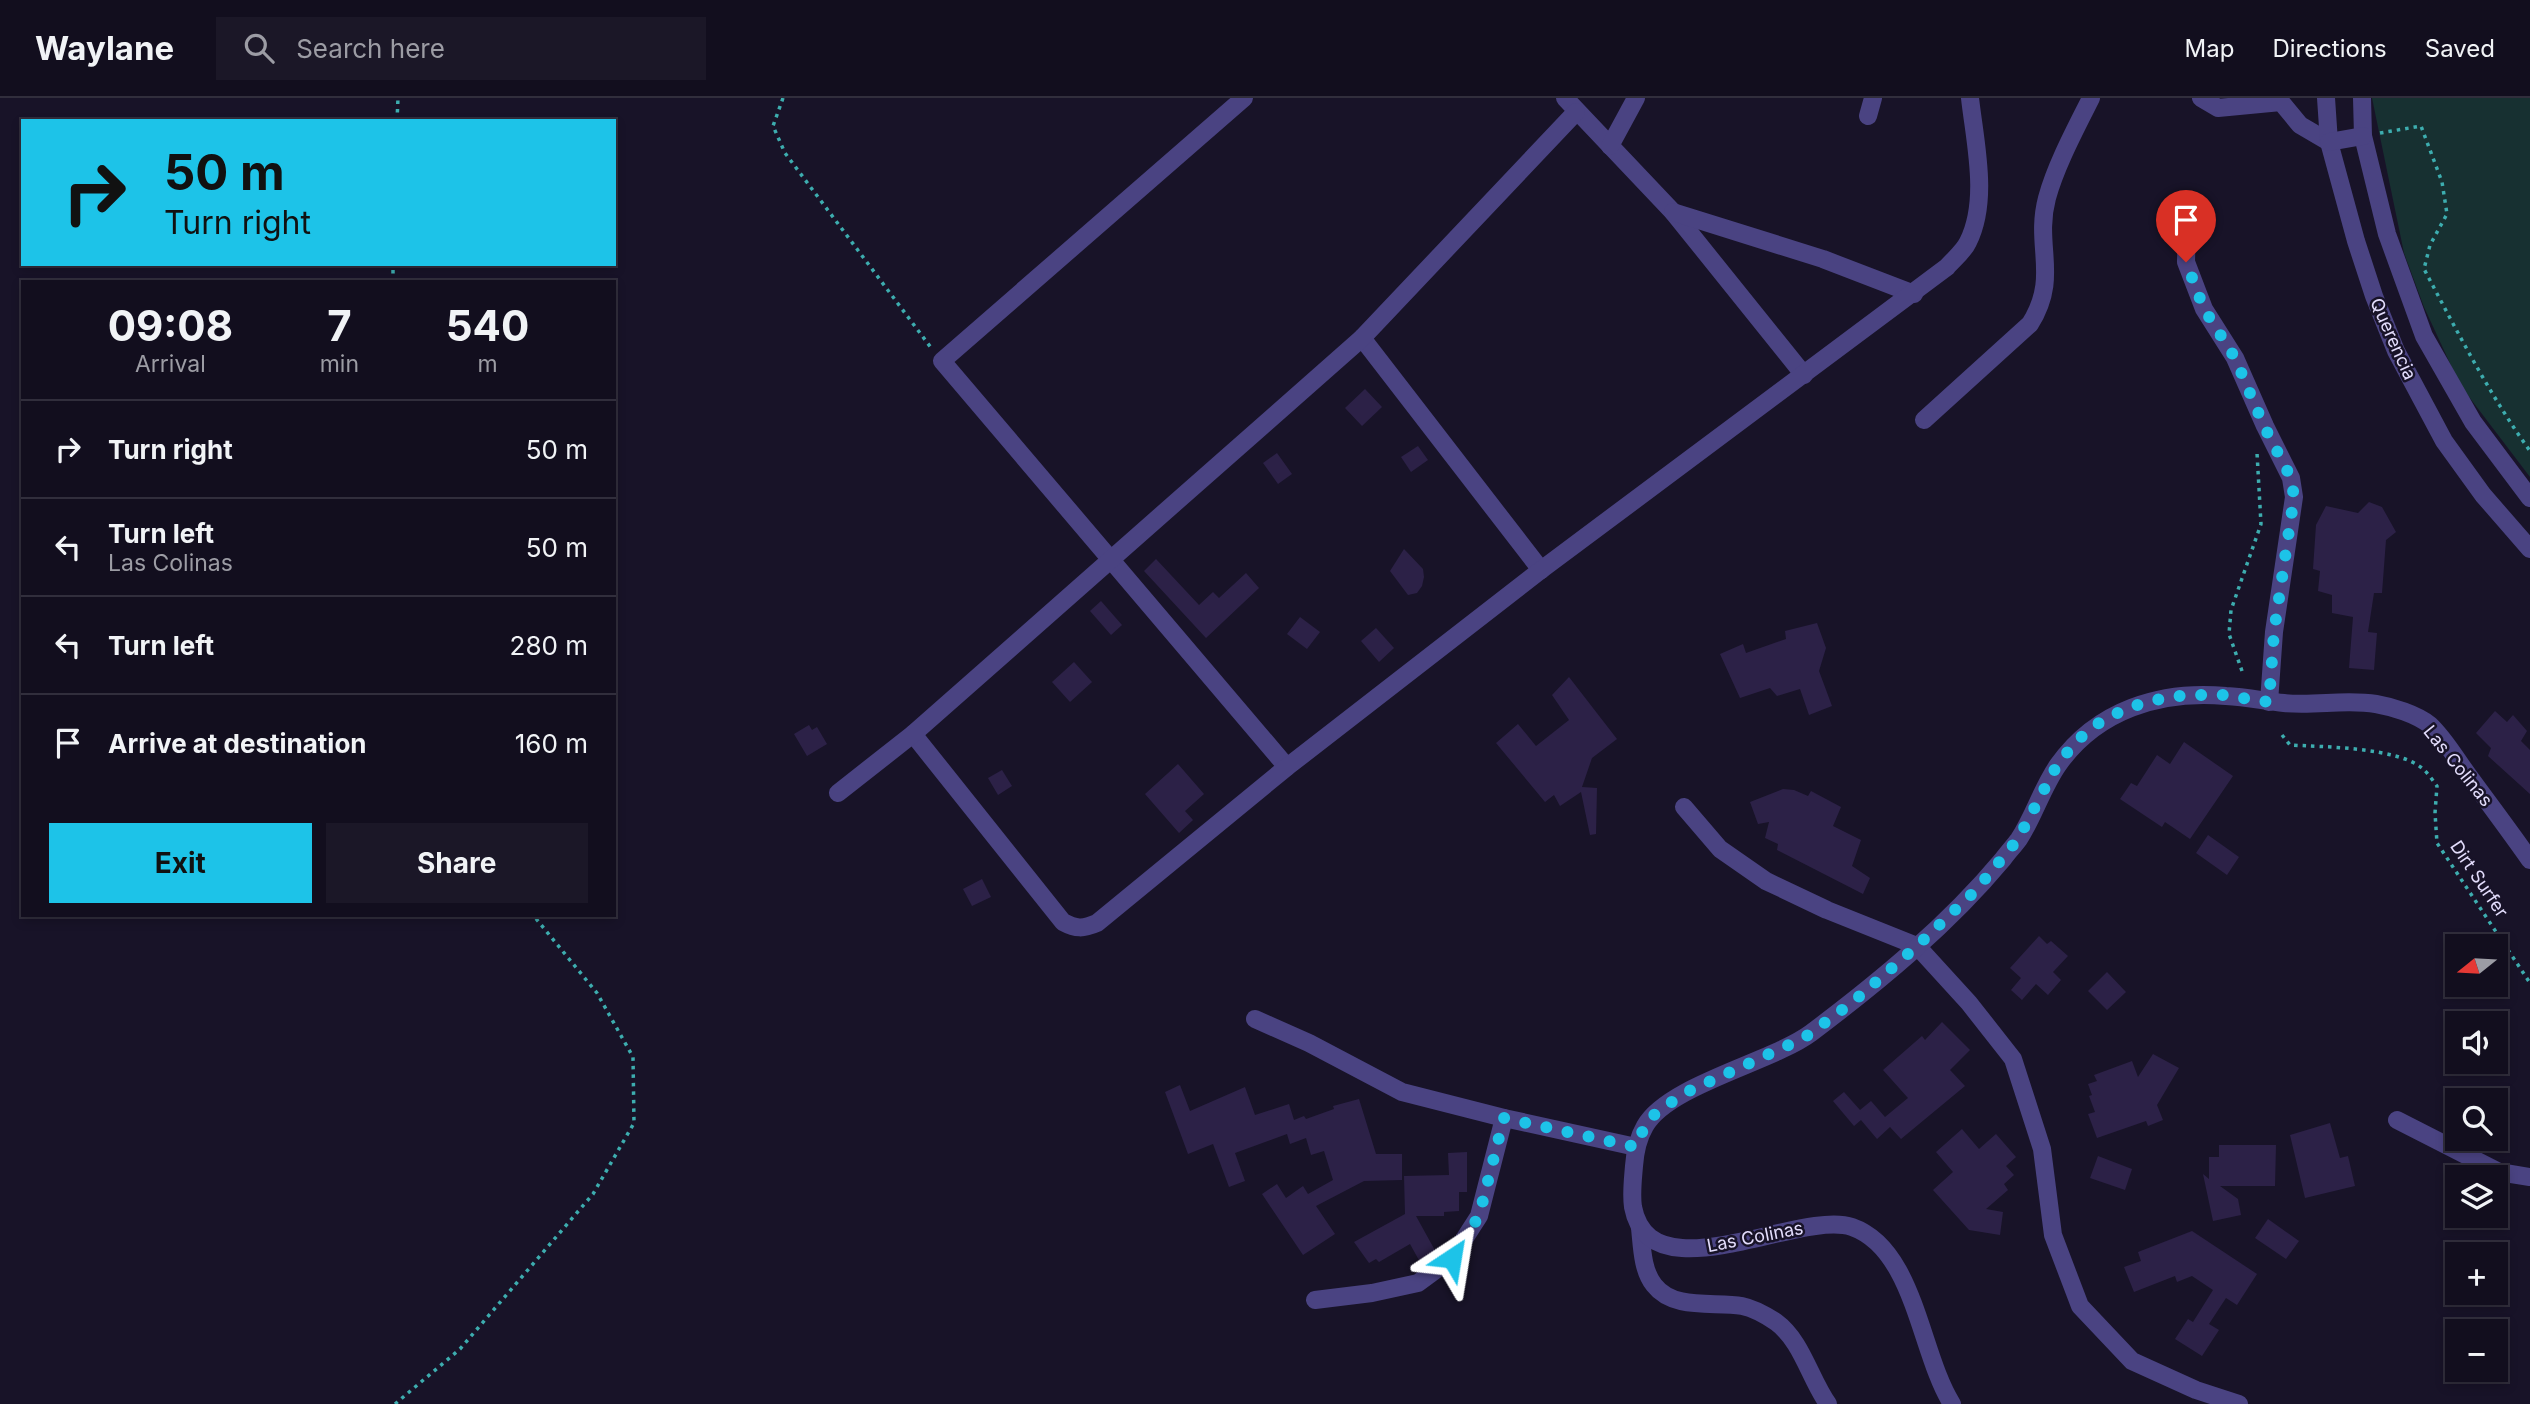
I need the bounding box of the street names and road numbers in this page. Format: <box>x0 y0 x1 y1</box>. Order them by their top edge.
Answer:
street label: Querencia <box>2366 295 2421 383</box>
street label: Las Colinas <box>2419 721 2497 810</box>
street label: Dirt Surfer <box>2446 836 2513 921</box>
street label: Las Colinas <box>1705 1217 1805 1256</box>

